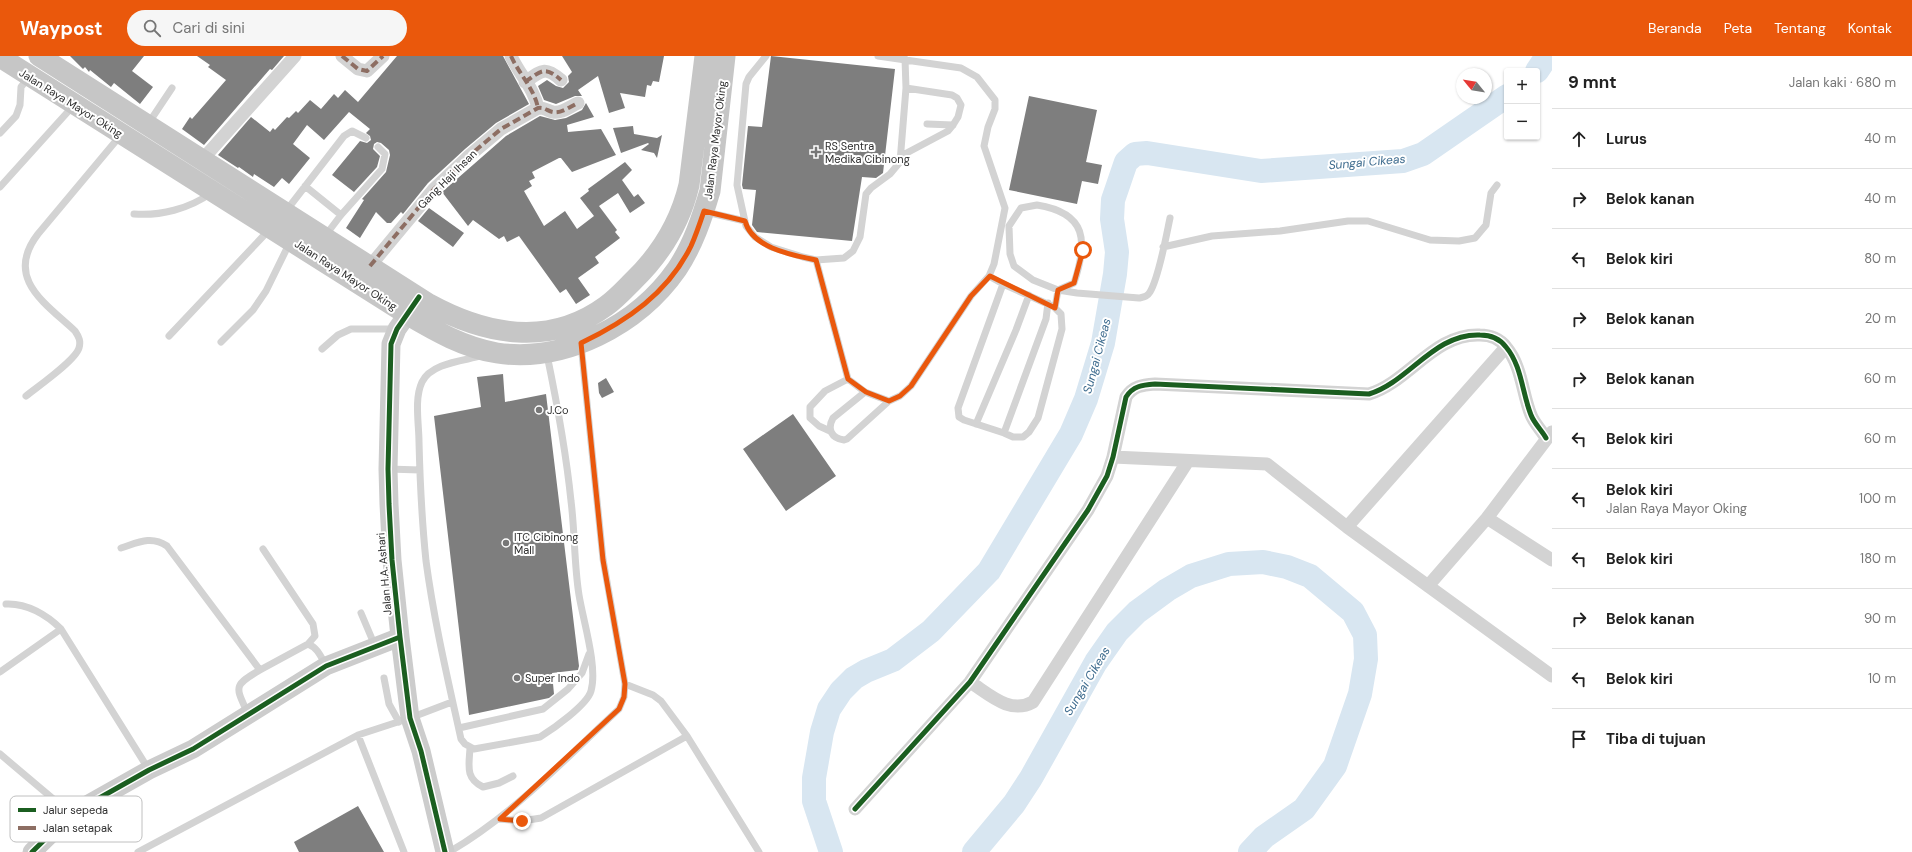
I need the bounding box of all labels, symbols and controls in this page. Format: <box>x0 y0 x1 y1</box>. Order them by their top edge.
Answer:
search box <box>127 10 407 46</box>
text: Waypost <box>20 16 103 41</box>
icon: search <box>141 17 163 39</box>
text: Cari di sini <box>173 18 245 38</box>
text: Beranda <box>1648 19 1702 37</box>
text: Peta <box>1724 19 1752 37</box>
text: Tentang <box>1774 19 1826 37</box>
text: Kontak <box>1848 19 1892 37</box>
street label: Jalan Raya Mayor Oking <box>17 65 125 141</box>
north arrow <box>1456 68 1492 104</box>
map controls <box>1504 68 1540 140</box>
button: + <box>1504 68 1540 104</box>
text: 9 mnt <box>1568 71 1617 93</box>
text: Jalan kaki · 680 m <box>1789 74 1896 91</box>
street label: Jalan Raya Mayor Oking <box>701 80 729 200</box>
button: − <box>1504 104 1540 140</box>
icon: ahead <box>1568 128 1590 150</box>
text: Lurus <box>1606 129 1647 149</box>
text: 40 m <box>1864 130 1896 147</box>
place label: RS Sentra Medika Cibinong <box>825 139 910 166</box>
street label: Gang Haji Ihsan <box>414 146 480 212</box>
marker: RS Sentra Medika Cibinong <box>810 146 822 158</box>
water label: Sungai Cikeas <box>1328 151 1406 173</box>
icon: right <box>1568 188 1590 210</box>
text: Belok kanan <box>1606 189 1694 209</box>
text: 40 m <box>1864 190 1896 207</box>
street label: Jalan Raya Mayor Oking <box>292 237 400 313</box>
route start <box>1074 241 1092 259</box>
icon: left <box>1568 248 1590 270</box>
text: Belok kiri <box>1606 249 1673 269</box>
text: 80 m <box>1864 250 1896 267</box>
icon: right <box>1568 308 1590 330</box>
text: Belok kanan <box>1606 309 1694 329</box>
text: 20 m <box>1865 310 1896 327</box>
water label: Sungai Cikeas <box>1079 317 1115 395</box>
icon: right <box>1568 368 1590 390</box>
text: Belok kanan <box>1606 369 1694 389</box>
text: 60 m <box>1864 370 1896 387</box>
place label: J.Co <box>547 403 569 417</box>
marker: J.Co <box>534 405 544 415</box>
icon: left <box>1568 428 1590 450</box>
text: Belok kiri <box>1606 429 1673 449</box>
text: 60 m <box>1864 430 1896 447</box>
text: Belok kiri <box>1606 480 1673 500</box>
icon: left <box>1568 488 1590 510</box>
text: 100 m <box>1859 490 1896 507</box>
text: Jalan Raya Mayor Oking <box>1606 500 1747 517</box>
place label: ITC Cibinong Mall <box>514 530 579 557</box>
street label: Jalan H.A. Ashari <box>373 532 395 616</box>
marker: ITC Cibinong Mall <box>501 538 511 548</box>
icon: left <box>1568 548 1590 570</box>
text: Belok kiri <box>1606 549 1673 569</box>
text: 180 m <box>1860 550 1896 567</box>
icon: right <box>1568 608 1590 630</box>
text: Belok kanan <box>1606 609 1694 629</box>
text: 90 m <box>1864 610 1896 627</box>
water label: Sungai Cikeas <box>1060 644 1114 718</box>
icon: left <box>1568 668 1590 690</box>
text: Belok kiri <box>1606 669 1673 689</box>
text: 10 m <box>1868 670 1896 687</box>
place label: Super Indo <box>525 671 580 685</box>
marker: Super Indo <box>512 673 522 683</box>
icon: arrive <box>1568 728 1590 750</box>
text: Tiba di tujuan <box>1606 729 1706 749</box>
legend <box>10 796 142 842</box>
text: Jalur sepeda <box>43 803 108 817</box>
route end <box>513 812 531 830</box>
text: Jalan setapak <box>43 821 113 835</box>

